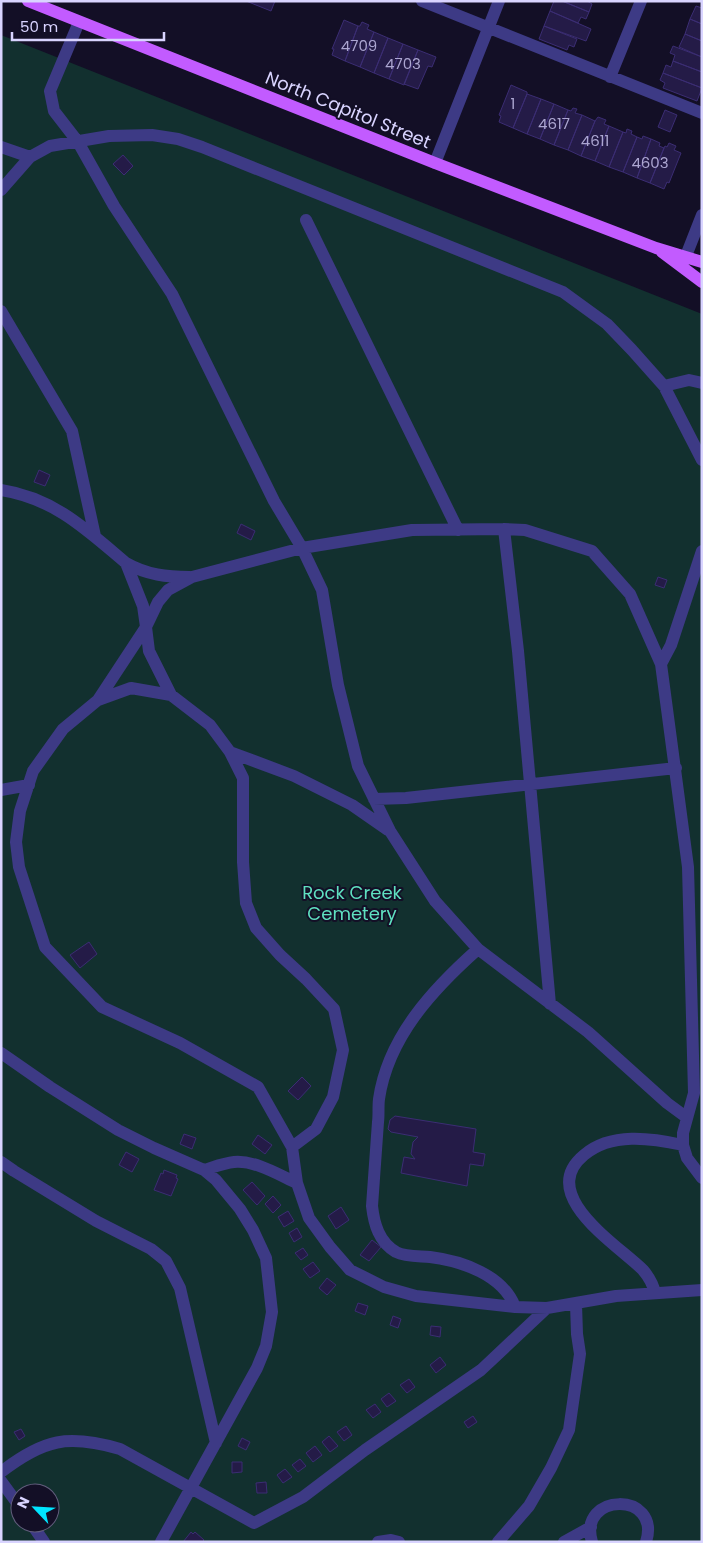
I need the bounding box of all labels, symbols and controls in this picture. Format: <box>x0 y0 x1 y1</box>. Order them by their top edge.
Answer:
scale bar <box>12 10 165 42</box>
text: 50 m <box>20 16 58 37</box>
house number: 4709 <box>341 35 377 56</box>
house number: 4703 <box>385 53 421 74</box>
street label: North Capitol Street <box>262 65 435 154</box>
house number: 1 <box>511 93 515 114</box>
house number: 4617 <box>538 113 570 134</box>
house number: 4611 <box>581 130 609 151</box>
house number: 4603 <box>631 152 669 173</box>
park label: Rock Creek Cemetery <box>302 880 403 926</box>
north arrow <box>10 1483 60 1533</box>
text: N <box>12 1494 35 1512</box>

